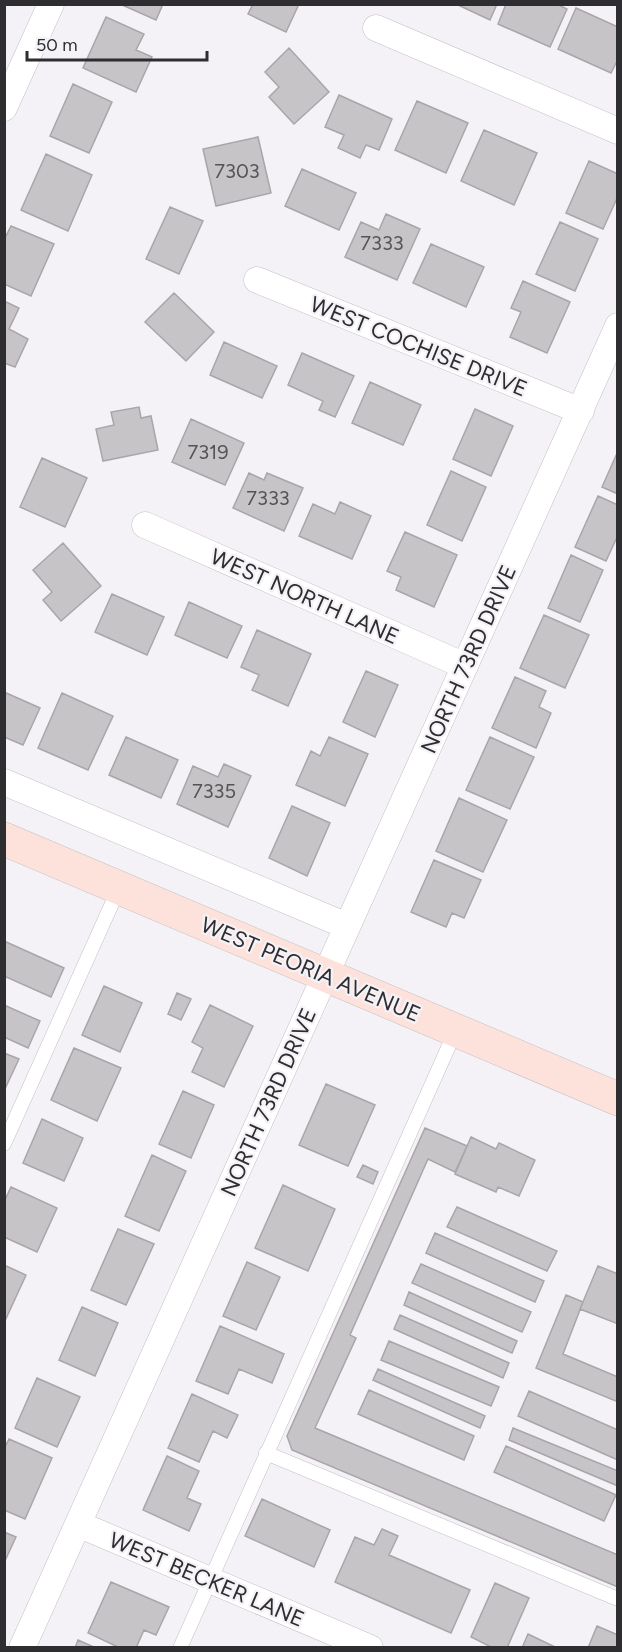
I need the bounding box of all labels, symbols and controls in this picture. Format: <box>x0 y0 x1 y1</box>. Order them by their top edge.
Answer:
scale bar <box>27 24 207 62</box>
text: 50 m <box>36 34 78 56</box>
house number: 7303 <box>214 159 260 183</box>
house number: 7333 <box>360 231 404 255</box>
street label: WEST COCHISE DRIVE <box>306 291 531 402</box>
house number: 7319 <box>187 440 229 464</box>
house number: 7333 <box>246 486 290 510</box>
street label: WEST NORTH LANE <box>206 543 403 650</box>
street label: NORTH 73RD DRIVE <box>415 561 522 757</box>
house number: 7335 <box>192 779 236 803</box>
street label: WEST PEORIA AVENUE <box>197 911 425 1028</box>
street label: NORTH 73RD DRIVE <box>215 1004 322 1200</box>
street label: WEST BECKER LANE <box>105 1526 309 1633</box>

